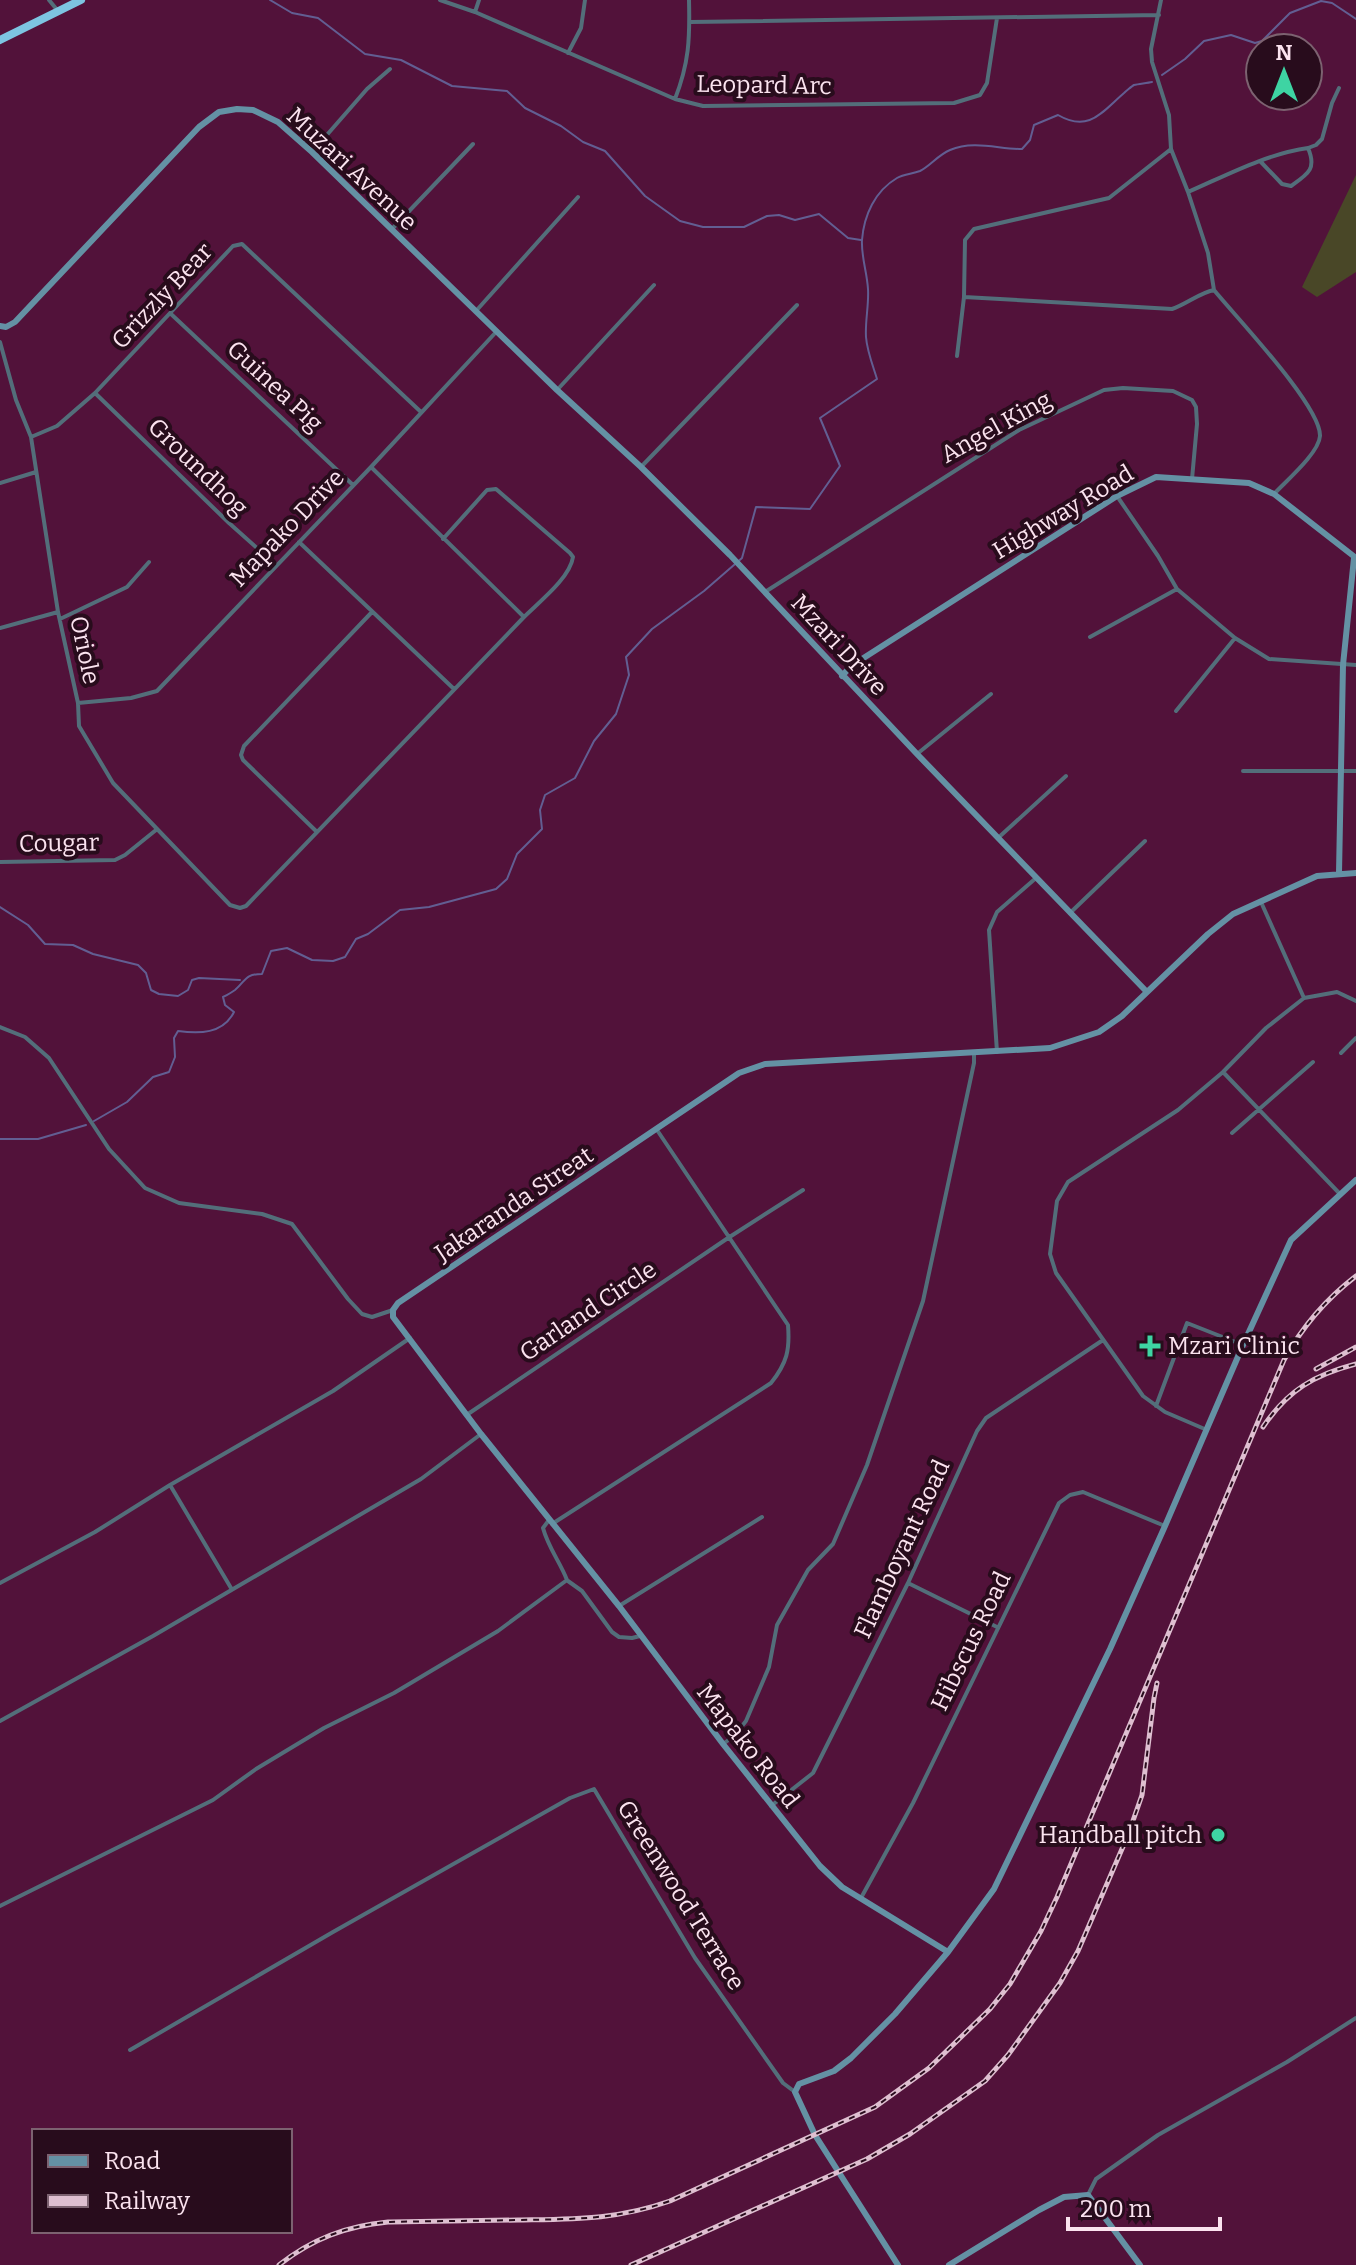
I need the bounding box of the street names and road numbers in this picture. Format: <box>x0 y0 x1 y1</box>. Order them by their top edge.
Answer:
street label: Leopard Arc <box>696 70 832 100</box>
street label: Muzari Avenue <box>281 102 423 236</box>
street label: Grizzly Bear <box>106 237 218 355</box>
street label: Guinea Pig <box>221 335 329 437</box>
street label: Angel King <box>936 385 1056 469</box>
street label: Groundhog <box>142 412 254 522</box>
street label: Highway Road <box>988 459 1138 565</box>
street label: Mapako Drive <box>224 464 350 592</box>
street label: Mzari Drive <box>785 589 893 701</box>
street label: Oriole <box>64 613 106 687</box>
street label: Cougar <box>19 828 100 858</box>
street label: Jakaranda Streat <box>429 1141 599 1268</box>
street label: Garland Circle <box>514 1255 662 1367</box>
street label: Flamboyant Road <box>848 1455 956 1643</box>
street label: Hibscus Road <box>925 1567 1017 1715</box>
street label: Mapako Road <box>691 1679 805 1813</box>
street label: Greenwood Terrace <box>611 1795 751 1995</box>

